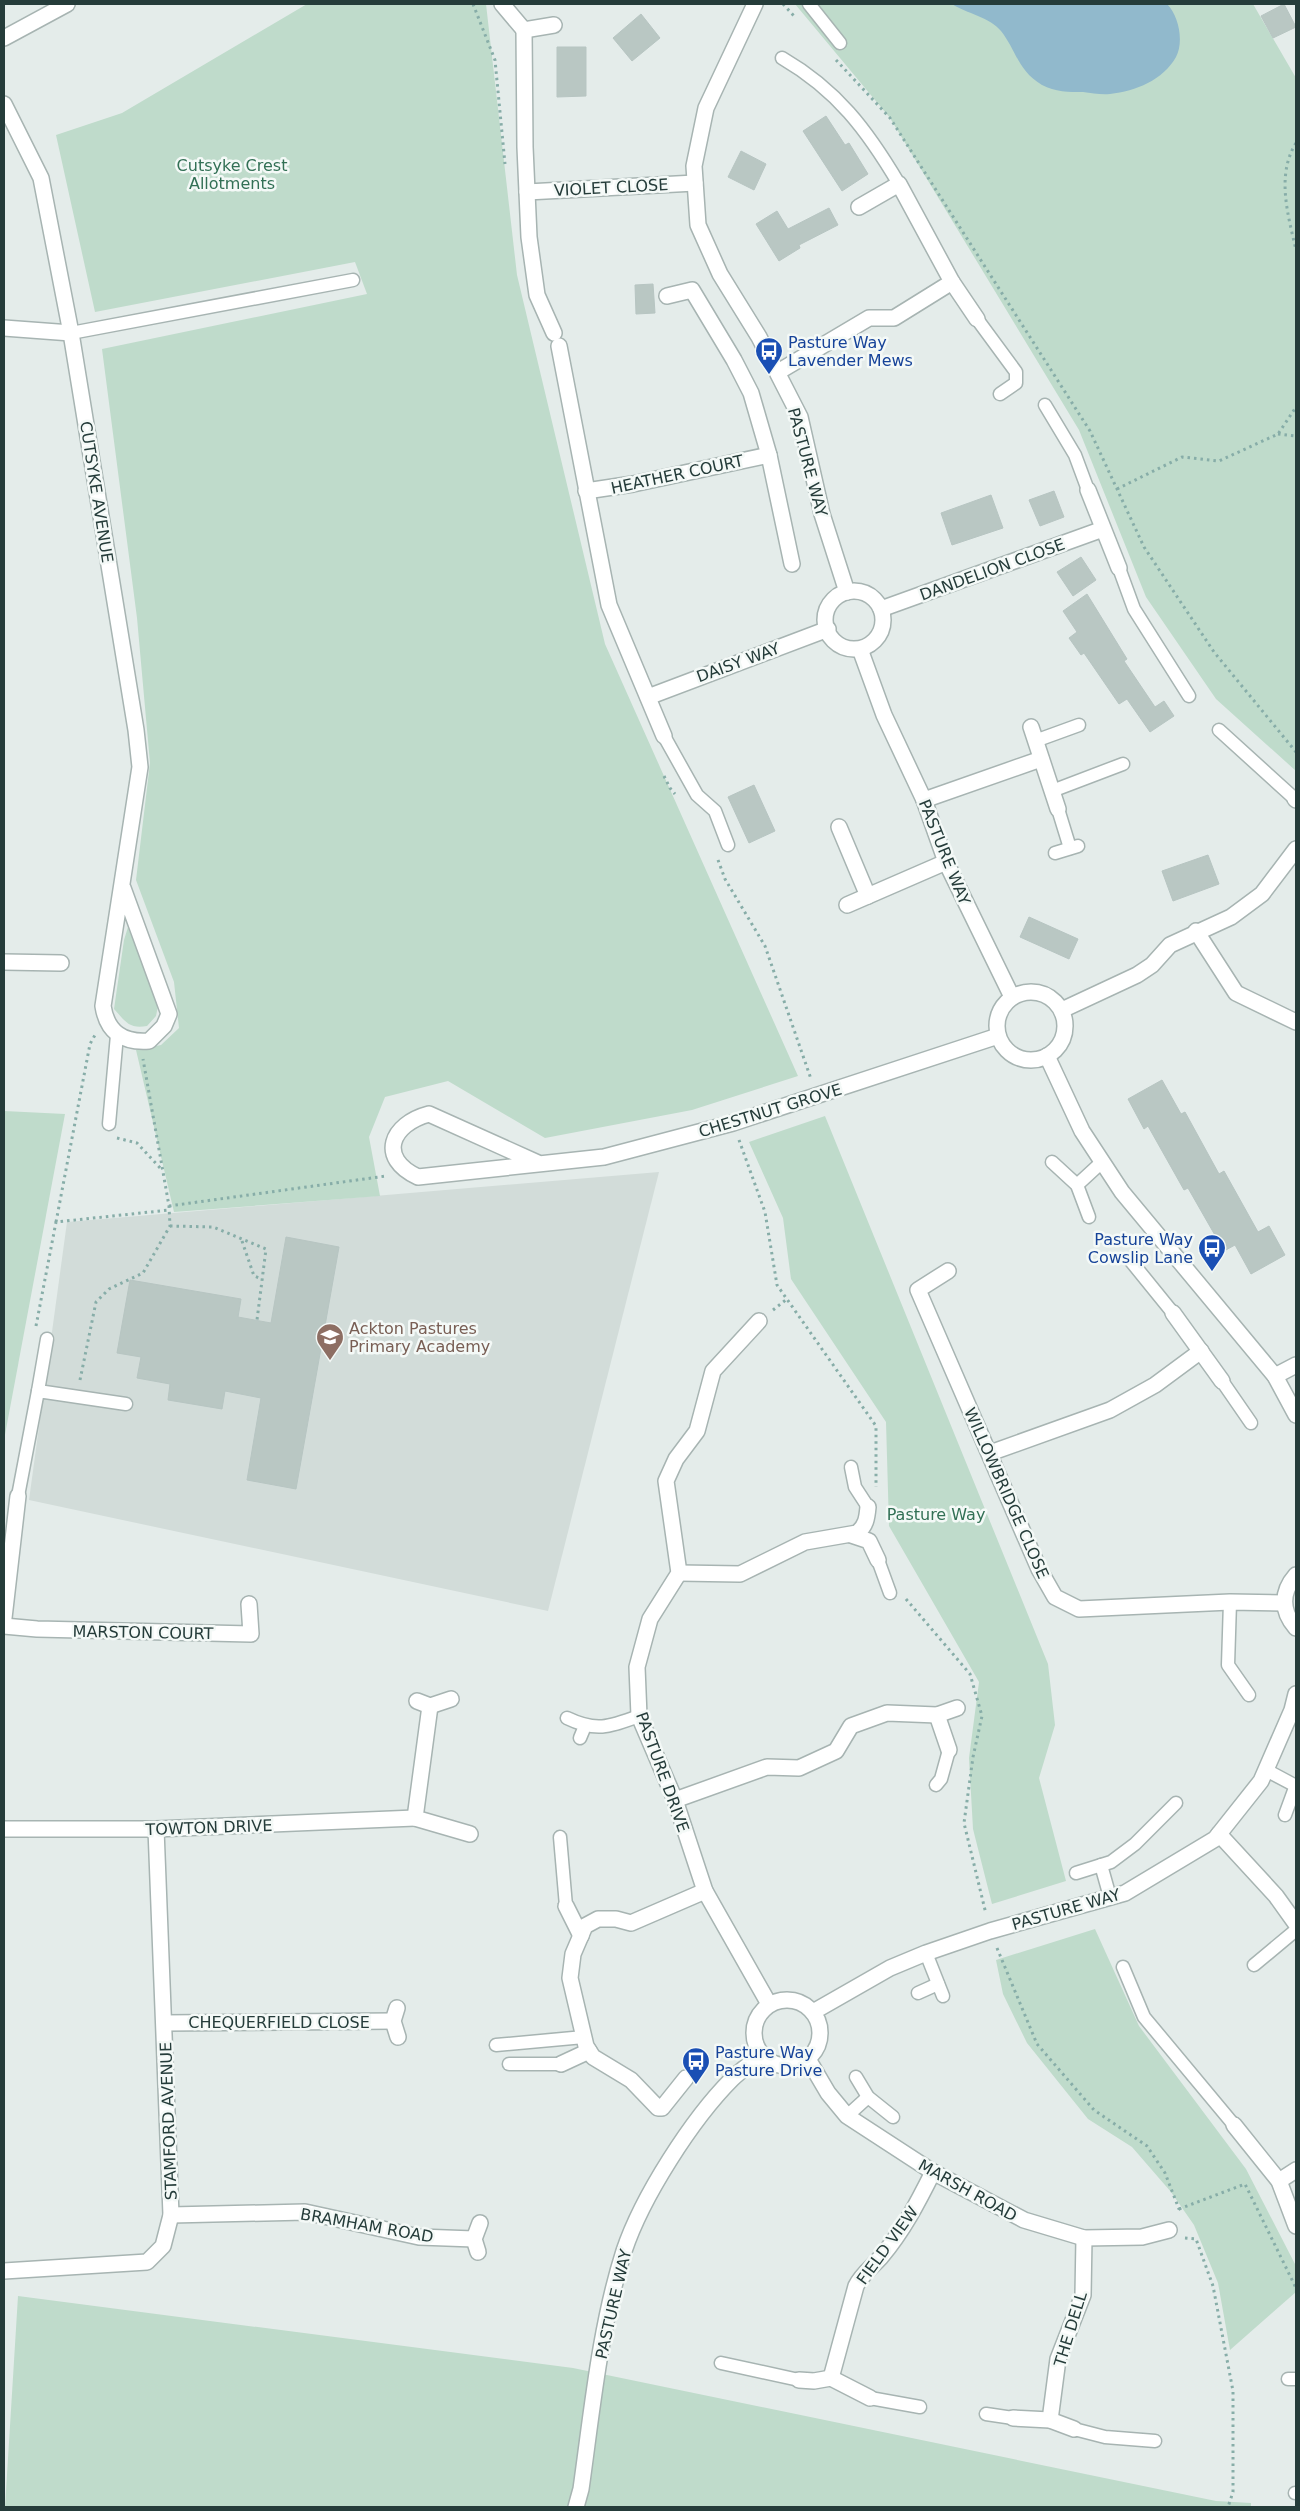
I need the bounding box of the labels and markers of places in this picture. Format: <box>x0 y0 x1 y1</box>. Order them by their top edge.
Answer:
place label: Pasture Way Lavender Mews <box>788 333 913 370</box>
bus stop icon: Pasture Way Lavender Mews <box>754 336 784 375</box>
place label: Pasture Way Cowslip Lane <box>1088 1230 1193 1267</box>
bus stop icon: Pasture Way Cowslip Lane <box>1197 1233 1227 1272</box>
place label: Ackton Pastures Primary Academy <box>349 1319 490 1356</box>
school or university icon: Ackton Pastures Primary Academy <box>315 1322 345 1361</box>
place label: Pasture Way Pasture Drive <box>715 2043 822 2080</box>
bus stop icon: Pasture Way Pasture Drive <box>681 2046 711 2085</box>

